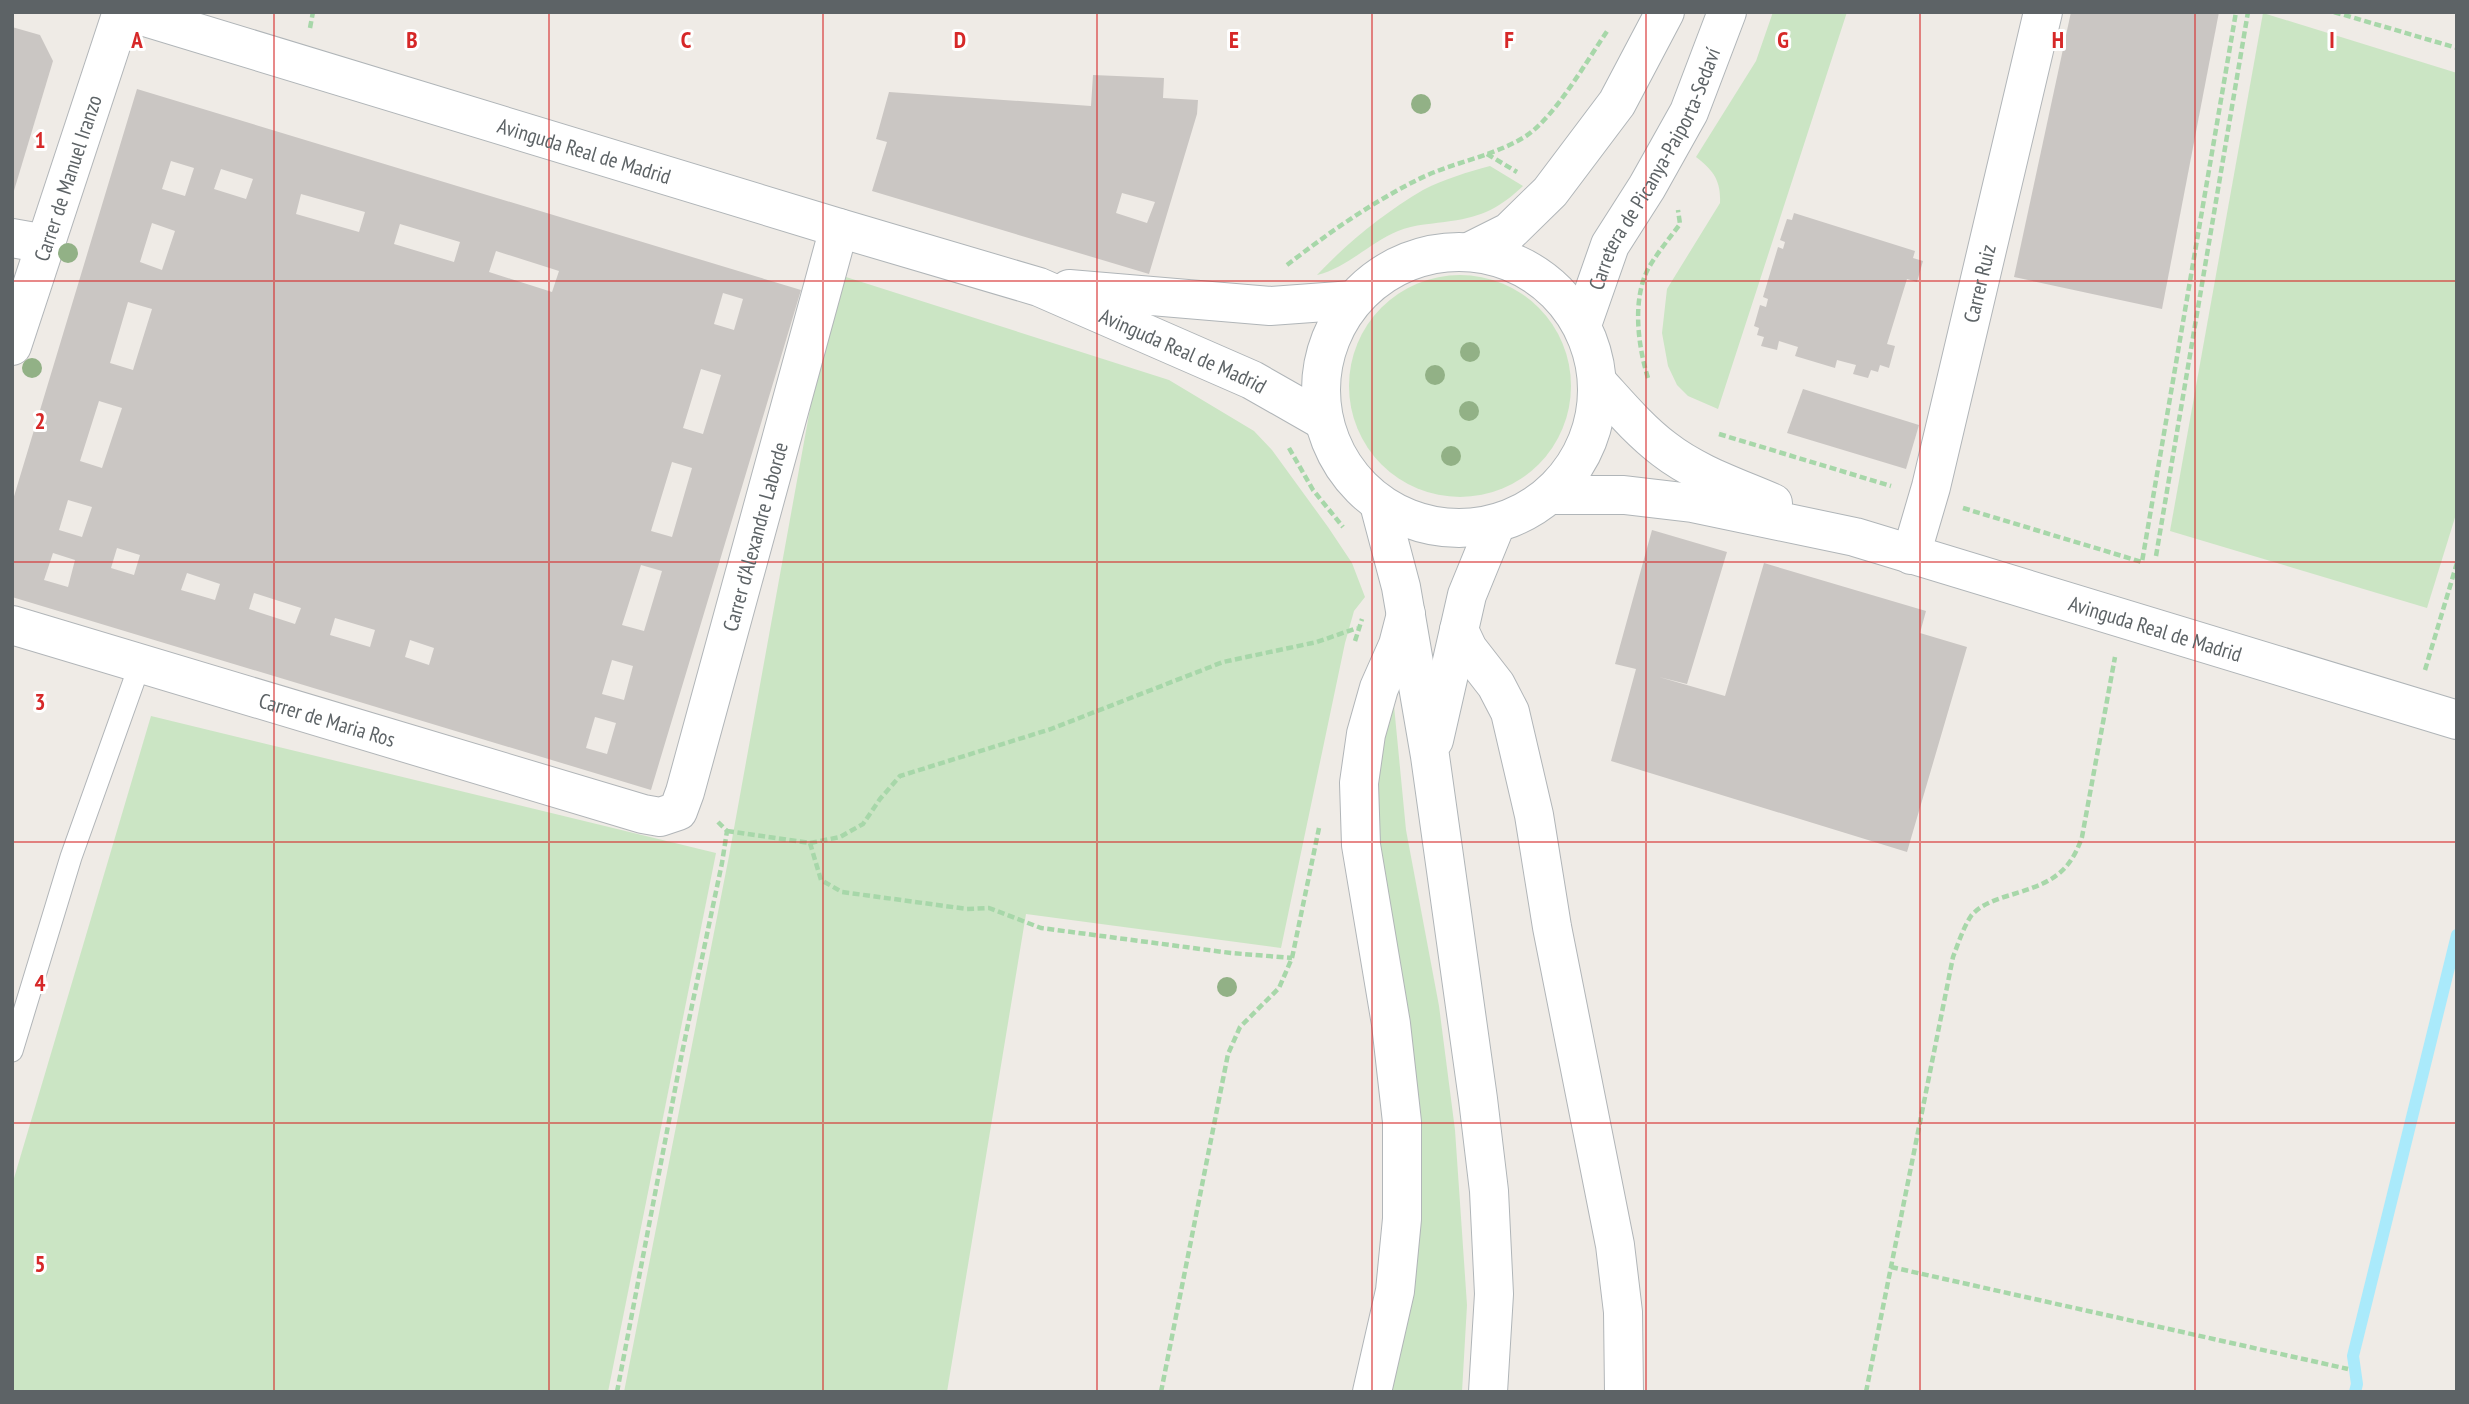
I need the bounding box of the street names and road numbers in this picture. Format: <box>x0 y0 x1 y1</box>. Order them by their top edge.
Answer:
street label: Carretera de Picanya-Paiporta-Sedaví <box>1582 43 1726 293</box>
street label: Carrer de Manuel Iranzo <box>27 91 107 264</box>
street label: Avinguda Real de Madrid <box>495 111 674 190</box>
street label: Carrer Ruiz <box>1957 242 2001 325</box>
street label: Avinguda Real de Madrid <box>1095 302 1272 399</box>
street label: Carrer d'Alexandre Laborde <box>716 439 793 634</box>
street label: Avinguda Real de Madrid <box>2066 589 2245 667</box>
street label: Carrer de Maria Ros <box>256 686 399 753</box>

